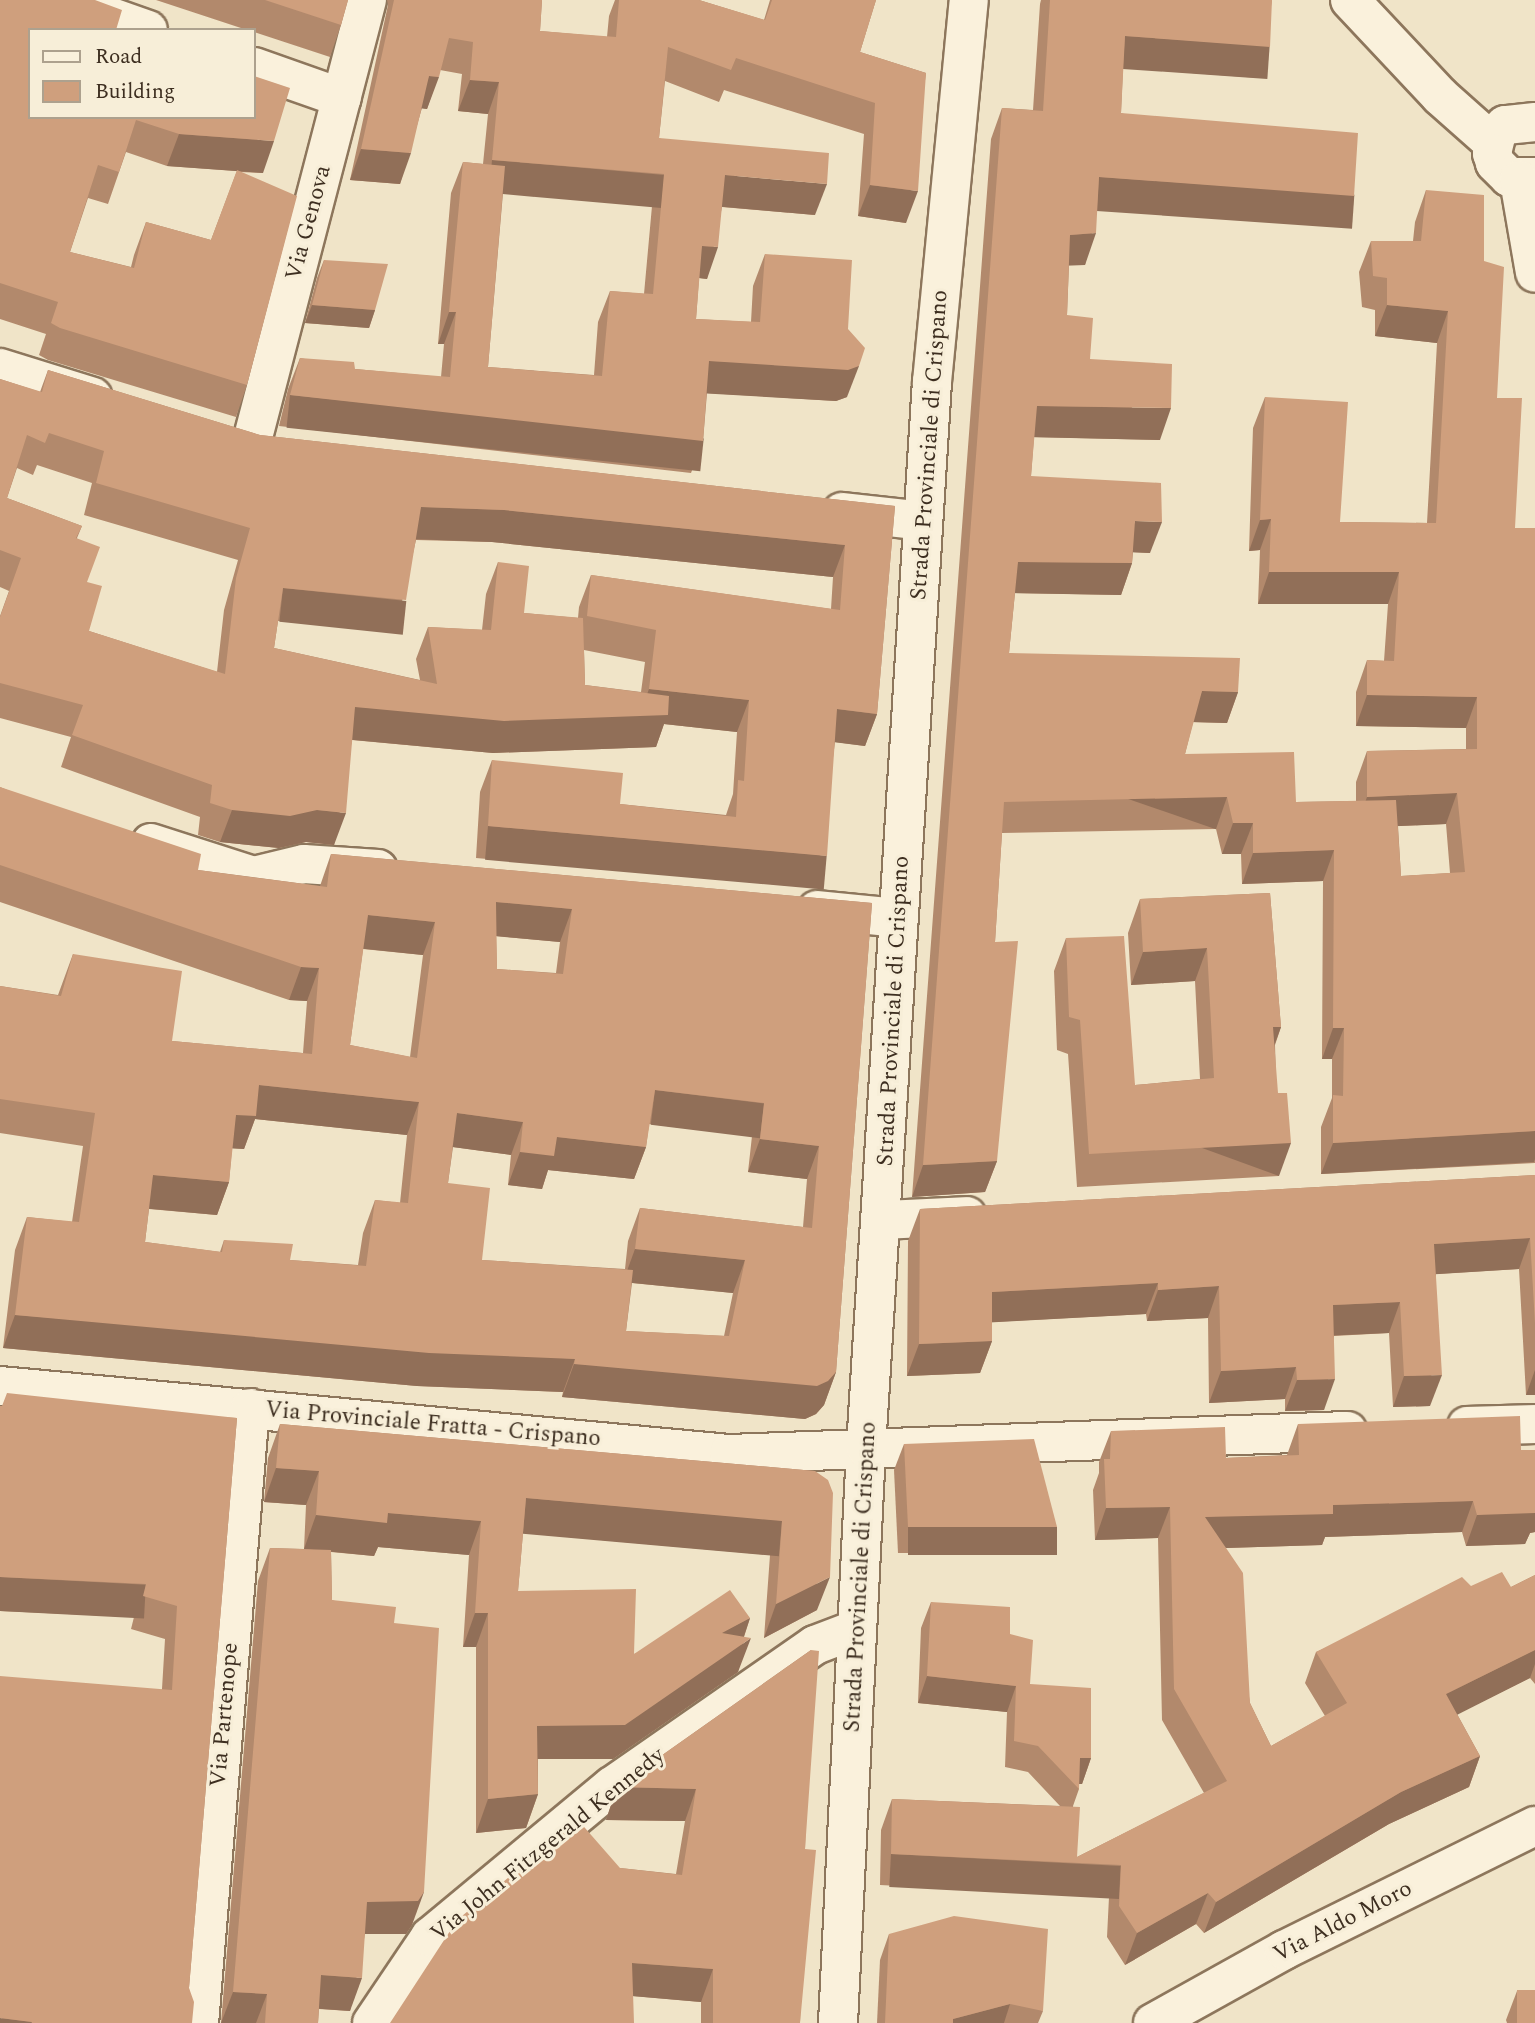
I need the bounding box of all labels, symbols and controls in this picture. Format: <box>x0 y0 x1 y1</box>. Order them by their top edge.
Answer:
legend <box>28 28 256 119</box>
text: Road <box>95 41 142 73</box>
text: Building <box>95 76 175 108</box>
street label: Via Genova <box>280 162 338 284</box>
street label: Strada Provinciale di Crispano <box>905 289 955 601</box>
street label: Strada Provinciale di Crispano <box>872 855 916 1167</box>
street label: Via Provinciale Fratta - Crispano <box>264 1397 602 1453</box>
street label: Strada Provinciale di Crispano <box>839 1421 883 1733</box>
street label: Via Partenope <box>205 1641 245 1789</box>
street label: Via John Fitzgerald Kennedy <box>425 1742 671 1948</box>
street label: Via Aldo Moro <box>1269 1875 1417 1969</box>

